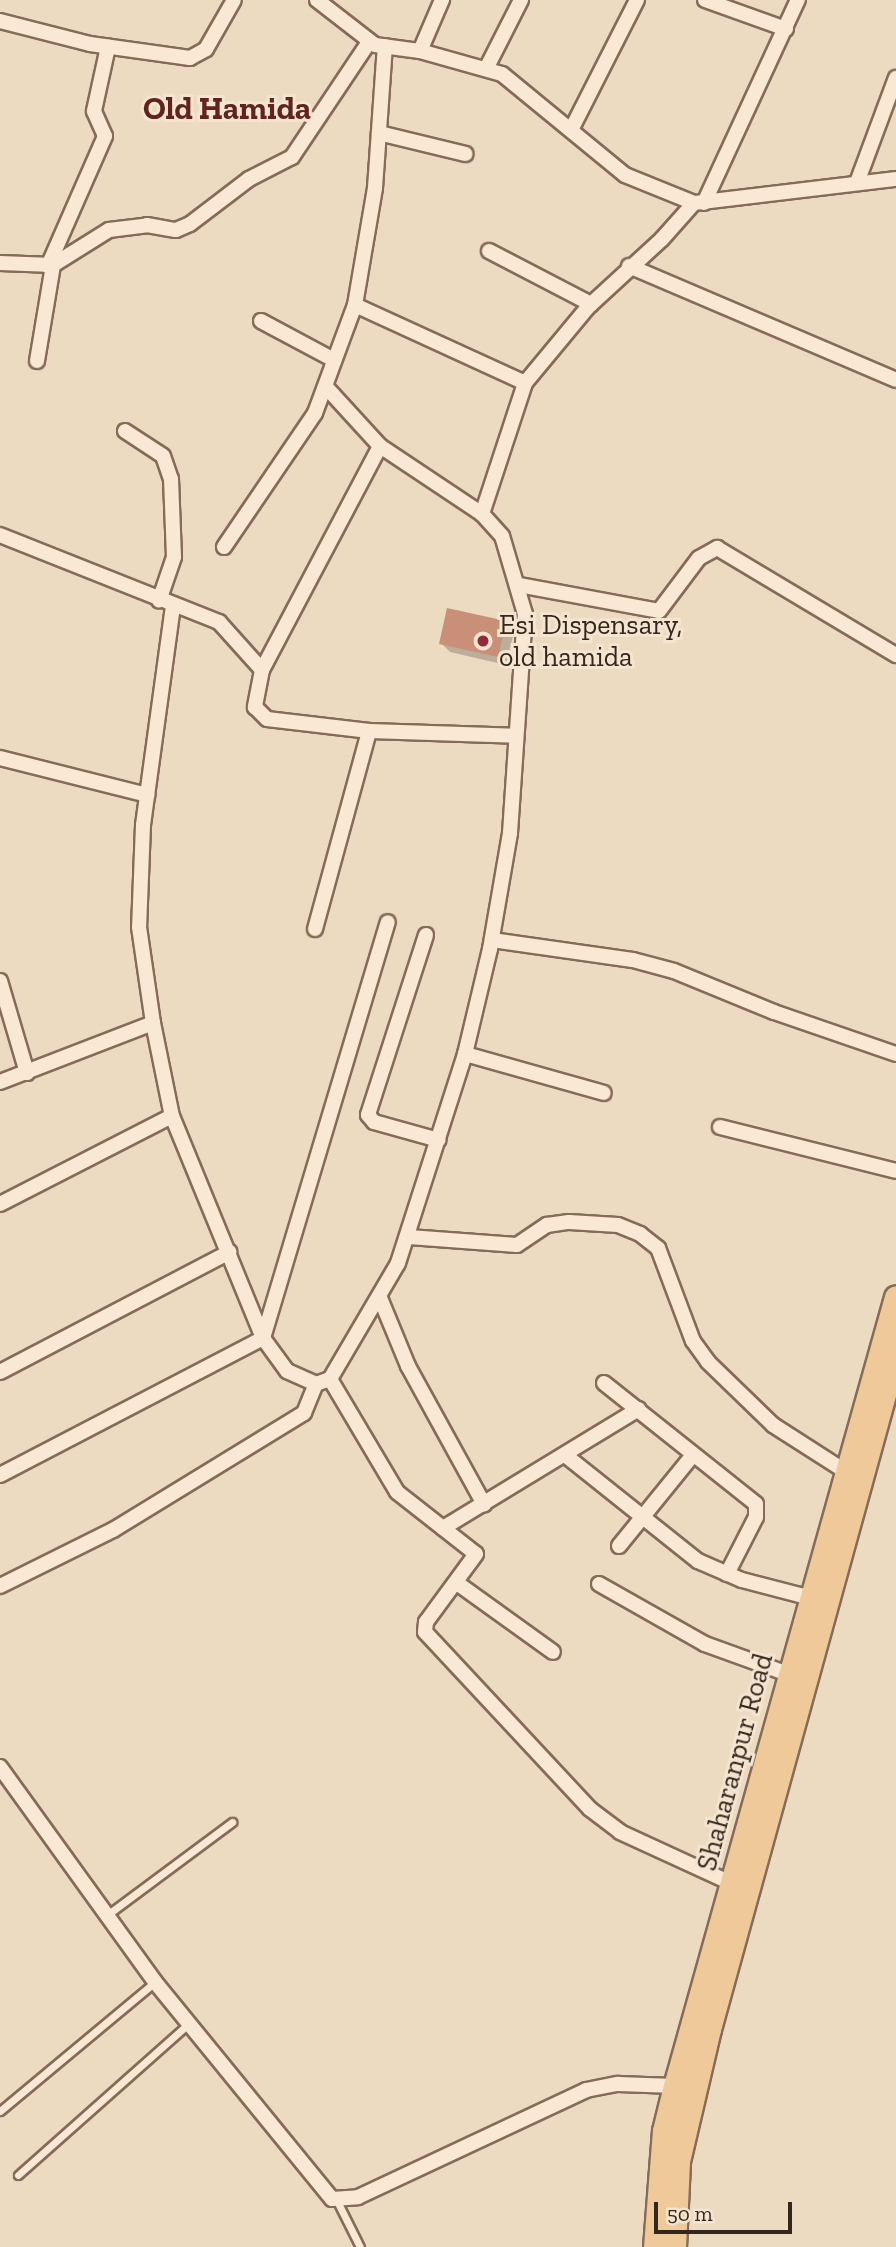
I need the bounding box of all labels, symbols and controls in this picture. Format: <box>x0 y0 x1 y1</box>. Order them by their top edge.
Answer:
district label: Old Hamida <box>143 89 311 127</box>
place label: Esi Dispensary, old hamida <box>499 608 682 674</box>
marker: Esi Dispensary, old hamida <box>473 631 493 651</box>
street label: Shaharanpur Road <box>690 1649 780 1875</box>
scale bar <box>658 2188 796 2232</box>
text: 50 m <box>667 2201 713 2226</box>

